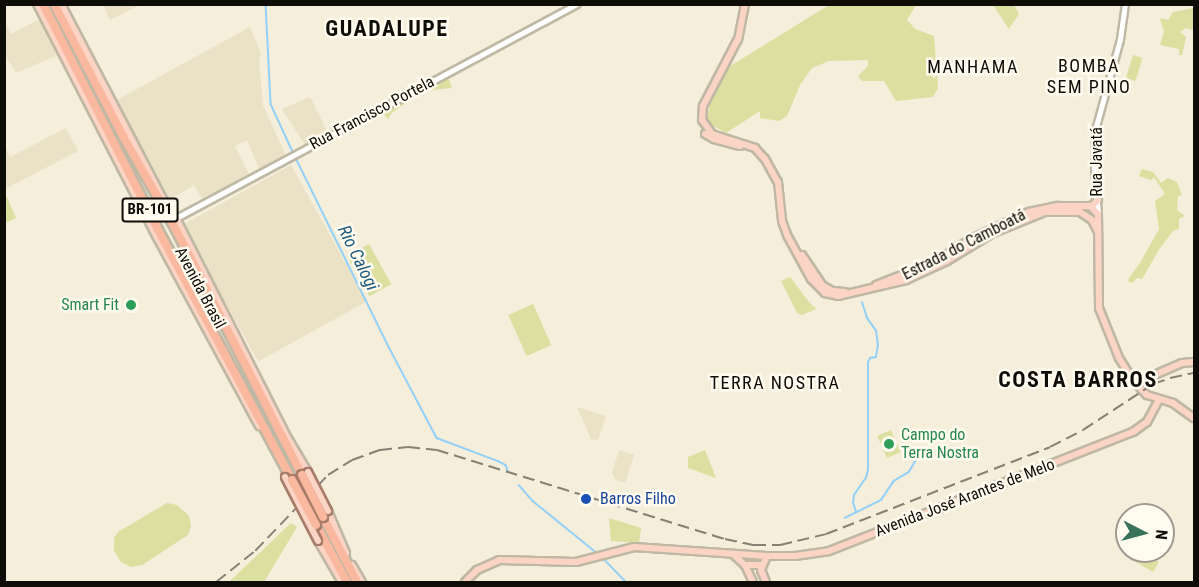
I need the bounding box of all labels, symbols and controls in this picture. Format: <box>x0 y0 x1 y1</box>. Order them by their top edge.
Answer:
district label: GUADALUPE <box>325 16 449 42</box>
district label: MANHAMA <box>927 56 1019 78</box>
district label: BOMBA SEM PINO <box>1047 56 1131 98</box>
street label: Rua Francisco Portela <box>307 72 437 154</box>
street label: Rua Javatá <box>1087 127 1107 197</box>
road number: BR-101 <box>122 198 178 222</box>
street label: Estrada do Camboatá <box>899 206 1029 284</box>
water label: Rio Calogi <box>333 222 383 294</box>
street label: Avenida Brasil <box>171 244 229 332</box>
place label: Smart Fit <box>61 295 119 315</box>
marker: Smart Fit <box>124 298 138 312</box>
district label: COSTA BARROS <box>998 367 1158 393</box>
district label: TERRA NOSTRA <box>710 372 840 394</box>
place label: Campo do Terra Nostra <box>901 425 979 463</box>
marker: Campo do Terra Nostra <box>882 437 896 451</box>
street label: Avenida José Arantes de Melo <box>872 455 1058 541</box>
place label: Barros Filho <box>600 489 676 509</box>
marker: Barros Filho <box>577 490 595 508</box>
north arrow <box>1115 503 1175 563</box>
text: N <box>1151 529 1171 541</box>

